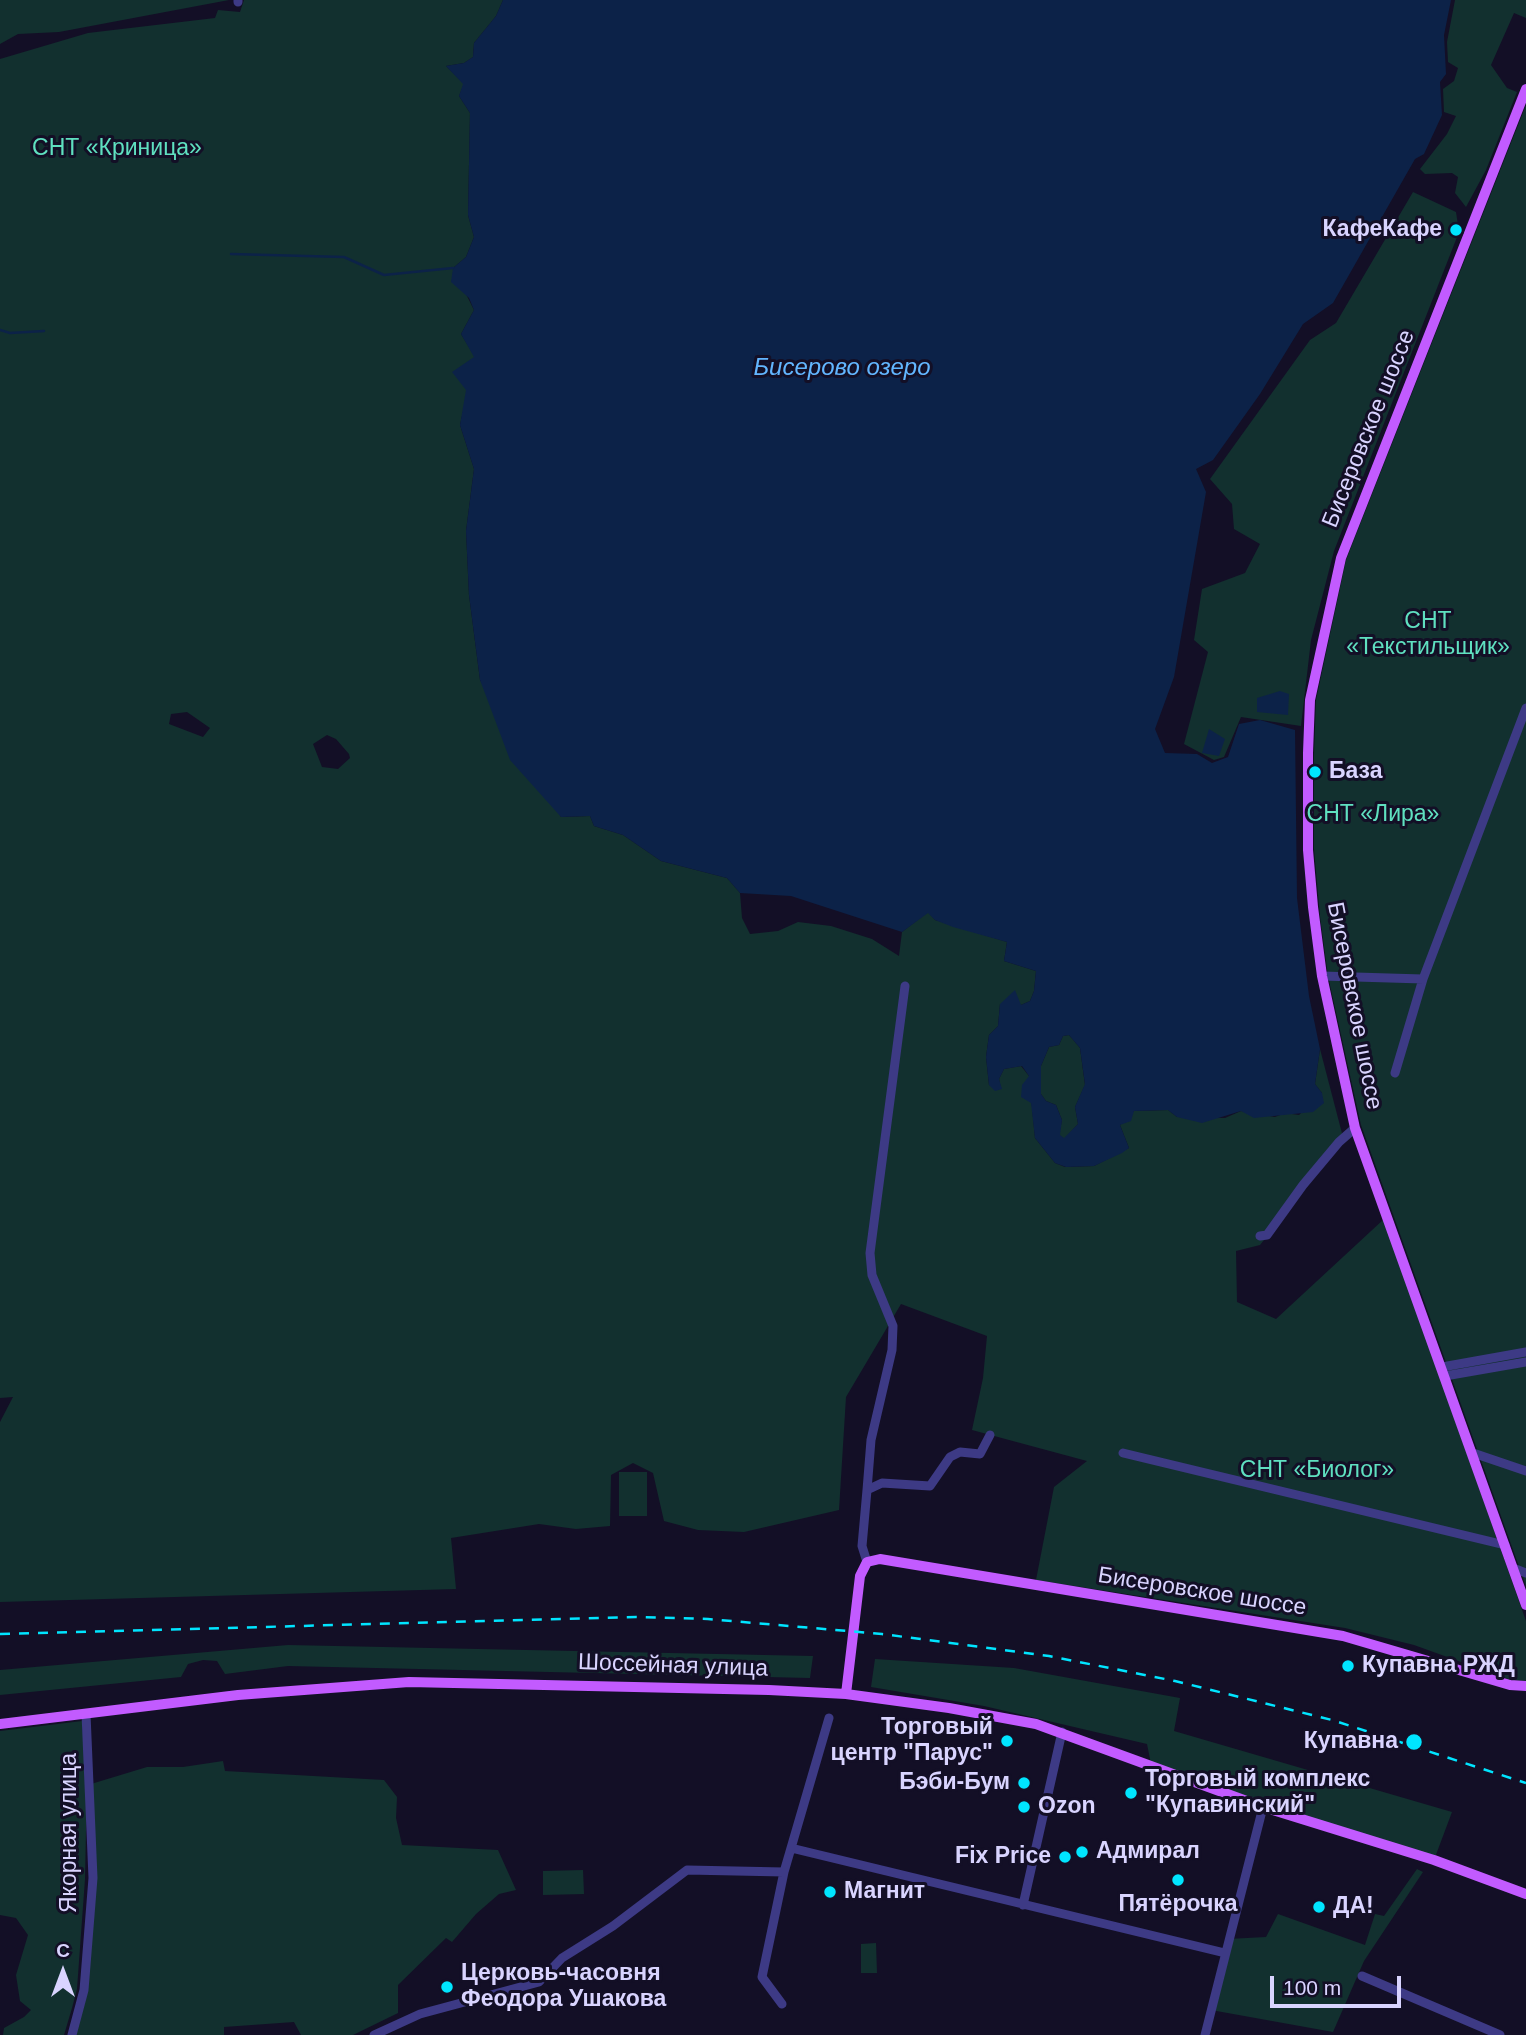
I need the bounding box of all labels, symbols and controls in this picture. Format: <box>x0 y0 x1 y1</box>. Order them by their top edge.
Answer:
park label: СНТ «Криница» <box>32 135 202 163</box>
place label: КафеКафе <box>1323 216 1442 244</box>
marker: КафеКафе <box>1448 222 1464 238</box>
street label: Бисеровское шоссе <box>1317 326 1421 532</box>
water label: Бисерово озеро <box>753 354 931 382</box>
park label: СНТ «Текстильщик» <box>1346 608 1510 662</box>
place label: База <box>1329 758 1383 786</box>
marker: База <box>1307 764 1323 780</box>
park label: СНТ «Лира» <box>1307 801 1439 829</box>
street label: Бисеровское шоссе <box>1320 900 1388 1112</box>
park label: СНТ «Биолог» <box>1240 1457 1394 1485</box>
street label: Бисеровское шоссе <box>1096 1562 1308 1622</box>
street label: Шоссейная улица <box>578 1649 768 1683</box>
place label: Купавна РЖД <box>1362 1652 1515 1680</box>
marker: Купавна РЖД <box>1340 1658 1356 1674</box>
place label: Торговый центр "Парус" <box>831 1714 993 1768</box>
place label: Купавна <box>1304 1728 1398 1756</box>
marker: Купавна <box>1404 1732 1424 1752</box>
marker: Торговый центр "Парус" <box>999 1733 1015 1749</box>
street label: Якорная улица <box>56 1753 84 1913</box>
place label: Торговый комплекс "Купавинский" <box>1145 1766 1370 1820</box>
place label: Бэби-Бум <box>899 1769 1010 1797</box>
marker: Бэби-Бум <box>1016 1775 1032 1791</box>
marker: Торговый комплекс "Купавинский" <box>1123 1785 1139 1801</box>
place label: Ozon <box>1038 1793 1095 1821</box>
marker: Ozon <box>1016 1799 1032 1815</box>
place label: Адмирал <box>1096 1838 1200 1866</box>
place label: Fix Price <box>955 1843 1051 1871</box>
marker: Адмирал <box>1074 1844 1090 1860</box>
marker: Fix Price <box>1057 1849 1073 1865</box>
marker: Пятёрочка <box>1170 1872 1186 1888</box>
place label: Магнит <box>844 1878 925 1906</box>
marker: Магнит <box>822 1884 838 1900</box>
place label: Пятёрочка <box>1118 1891 1238 1919</box>
place label: ДА! <box>1333 1893 1374 1921</box>
marker: ДА! <box>1311 1899 1327 1915</box>
north arrow <box>28 1937 98 2007</box>
text: С <box>56 1940 70 1961</box>
place label: Церковь-часовня Феодора Ушакова <box>461 1960 666 2014</box>
scale bar <box>1274 1962 1405 2006</box>
text: 100 m <box>1283 1976 1341 1999</box>
marker: Церковь-часовня Феодора Ушакова <box>439 1979 455 1995</box>

